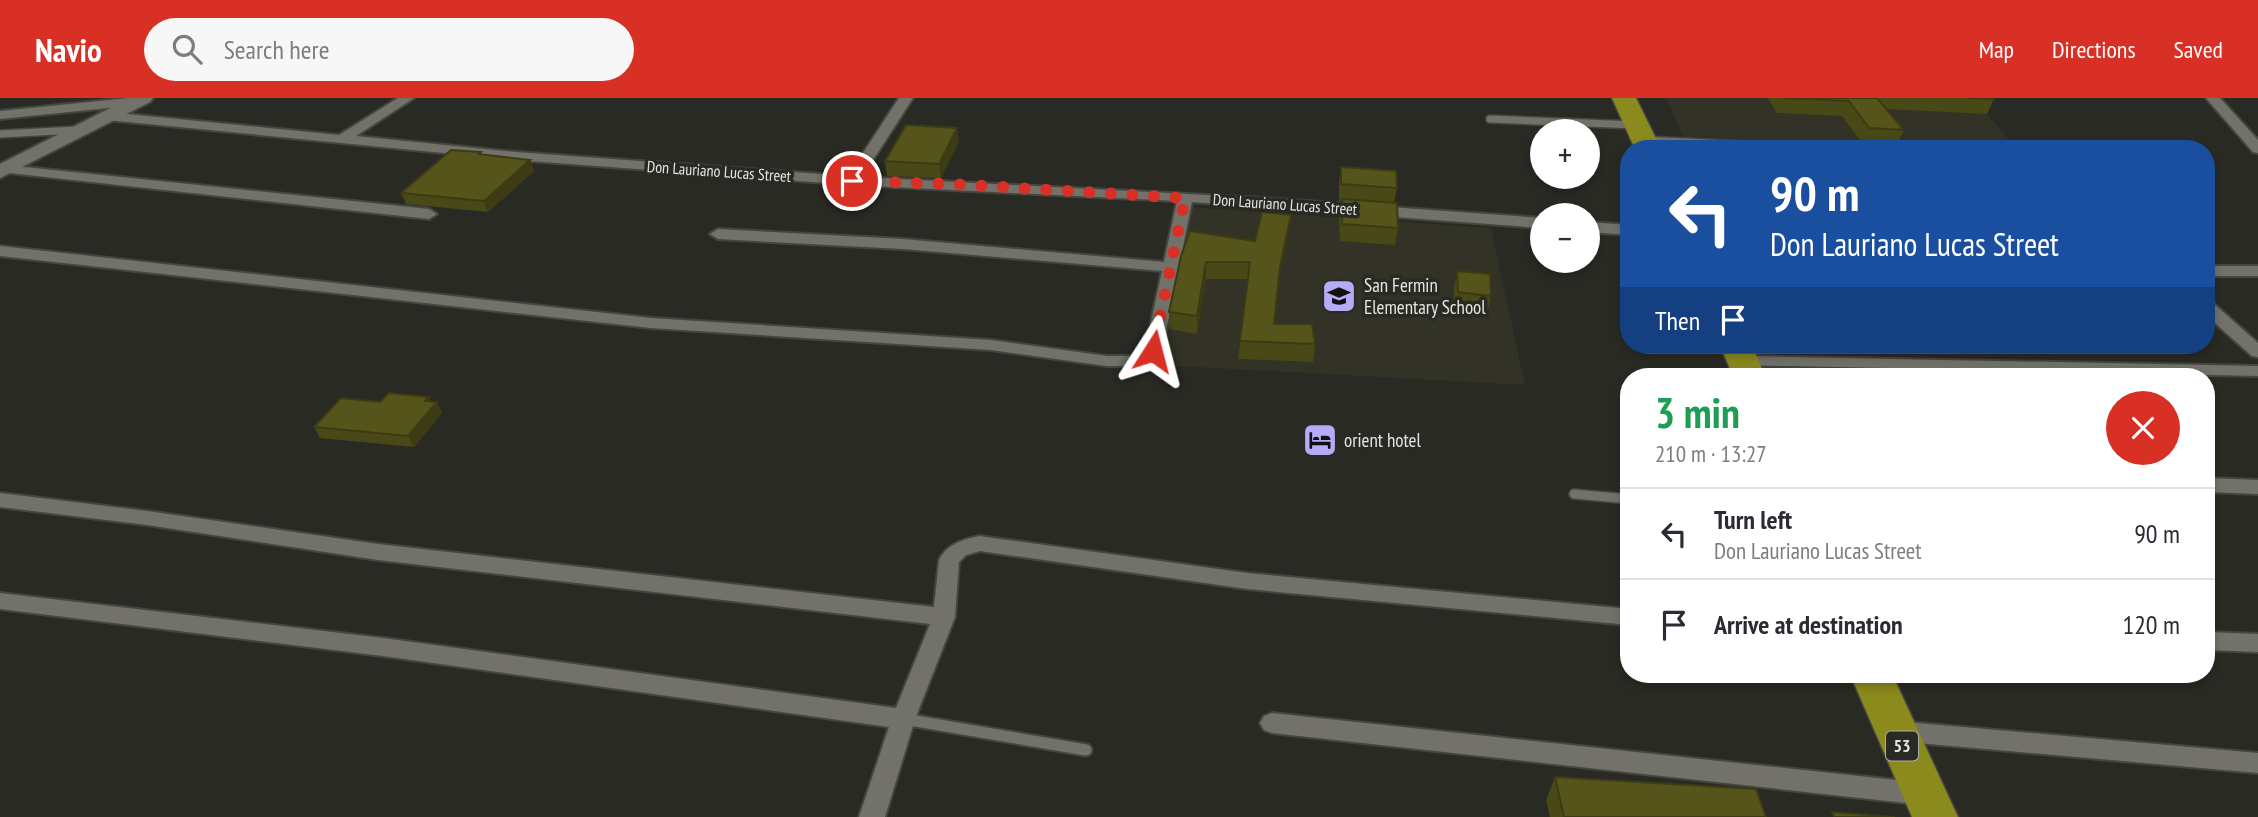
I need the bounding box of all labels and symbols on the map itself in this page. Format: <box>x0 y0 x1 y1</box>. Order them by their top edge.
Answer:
pin <box>822 151 882 211</box>
street label: Don Lauriano Lucas Street <box>646 156 792 186</box>
street label: Don Lauriano Lucas Street <box>1212 189 1358 219</box>
place label: San Fermin Elementary School <box>1364 273 1486 319</box>
school or university icon: San Fermin Elementary School <box>1320 277 1358 315</box>
position arrow <box>1116 314 1190 388</box>
hotel icon: orient hotel <box>1301 421 1339 459</box>
place label: orient hotel <box>1344 428 1421 452</box>
road number: 53 <box>1886 732 1918 760</box>

